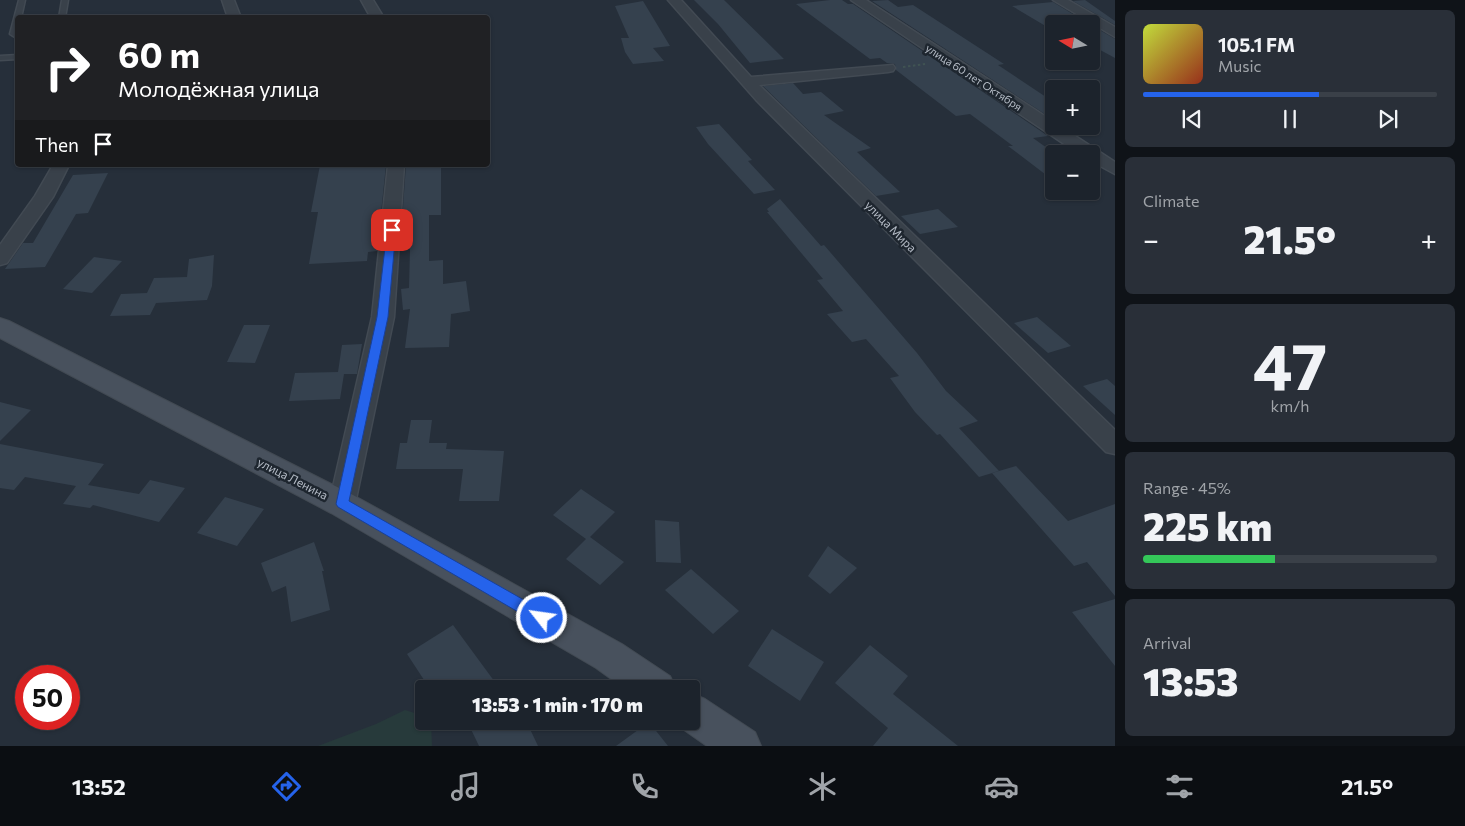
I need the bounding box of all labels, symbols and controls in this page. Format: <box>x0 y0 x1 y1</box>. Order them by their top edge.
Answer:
north arrow <box>1045 15 1100 70</box>
map controls <box>1045 15 1100 200</box>
text: 60 m <box>118 32 200 75</box>
text: 105.1 FM <box>1218 33 1295 56</box>
icon: right <box>35 35 100 100</box>
street label: улица 60 лет Октября <box>923 41 1025 113</box>
text: Music <box>1218 56 1262 75</box>
text: Молодёжная улица <box>118 75 320 102</box>
button: + <box>1045 80 1100 135</box>
icon: previous <box>1178 105 1206 133</box>
icon: pause <box>1276 105 1304 133</box>
icon: next <box>1374 105 1402 133</box>
icon: arrive <box>89 130 117 158</box>
text: Then <box>35 133 79 156</box>
button: − <box>1045 145 1100 200</box>
text: Climate <box>1143 191 1199 210</box>
street label: улица Мира <box>862 197 920 255</box>
pin <box>371 209 413 251</box>
text: 21.5° <box>1243 215 1336 262</box>
icon: arrive <box>378 216 406 244</box>
text: − <box>1143 222 1159 256</box>
text: + <box>1421 222 1437 256</box>
text: 47 <box>1253 324 1327 403</box>
text: km/h <box>1271 396 1309 415</box>
street label: улица Ленина <box>255 454 331 502</box>
text: Range · 45% <box>1143 478 1231 497</box>
text: 225 km <box>1143 502 1272 549</box>
position arrow <box>515 591 567 643</box>
text: Arrival <box>1143 633 1191 652</box>
text: 13:53 <box>1143 657 1239 704</box>
speed limit sign: 50 <box>15 665 80 730</box>
text: 13:53 · 1 min · 170 m <box>472 693 643 716</box>
icon: directions <box>269 769 304 804</box>
icon: music <box>448 769 483 804</box>
icon: phone <box>627 769 662 804</box>
icon: climate <box>805 769 840 804</box>
icon: car <box>984 769 1019 804</box>
icon: filters <box>1162 769 1197 804</box>
text: 13:52 <box>72 773 126 800</box>
text: 21.5° <box>1341 773 1393 800</box>

